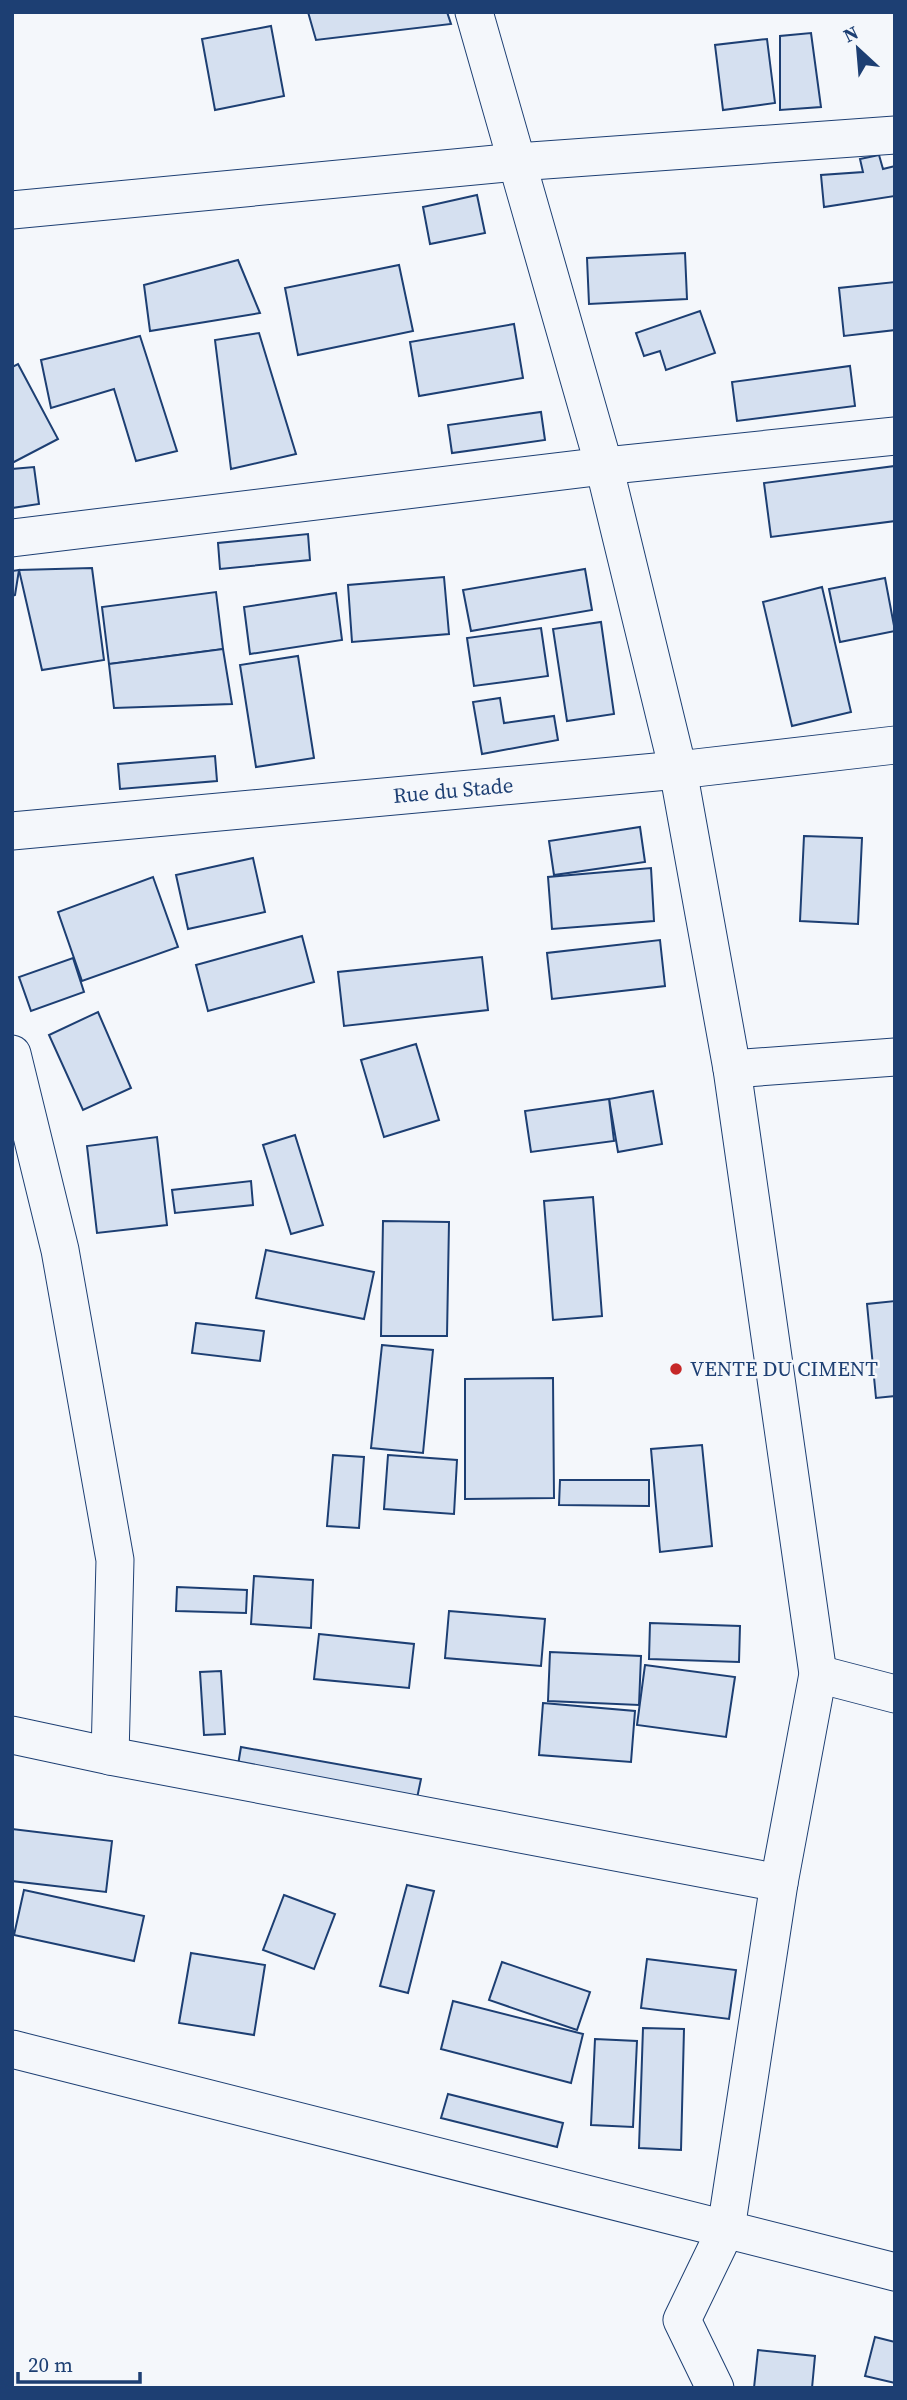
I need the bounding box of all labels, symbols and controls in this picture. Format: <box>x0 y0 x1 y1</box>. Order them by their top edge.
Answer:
north arrow <box>823 14 893 84</box>
text: N <box>839 19 863 48</box>
street label: Rue du Stade <box>392 770 515 810</box>
place label: VENTE DU CIMENT <box>690 1354 878 1383</box>
marker: VENTE DU CIMENT <box>668 1361 684 1377</box>
scale bar <box>18 2340 140 2384</box>
text: 20 m <box>28 2350 73 2379</box>

